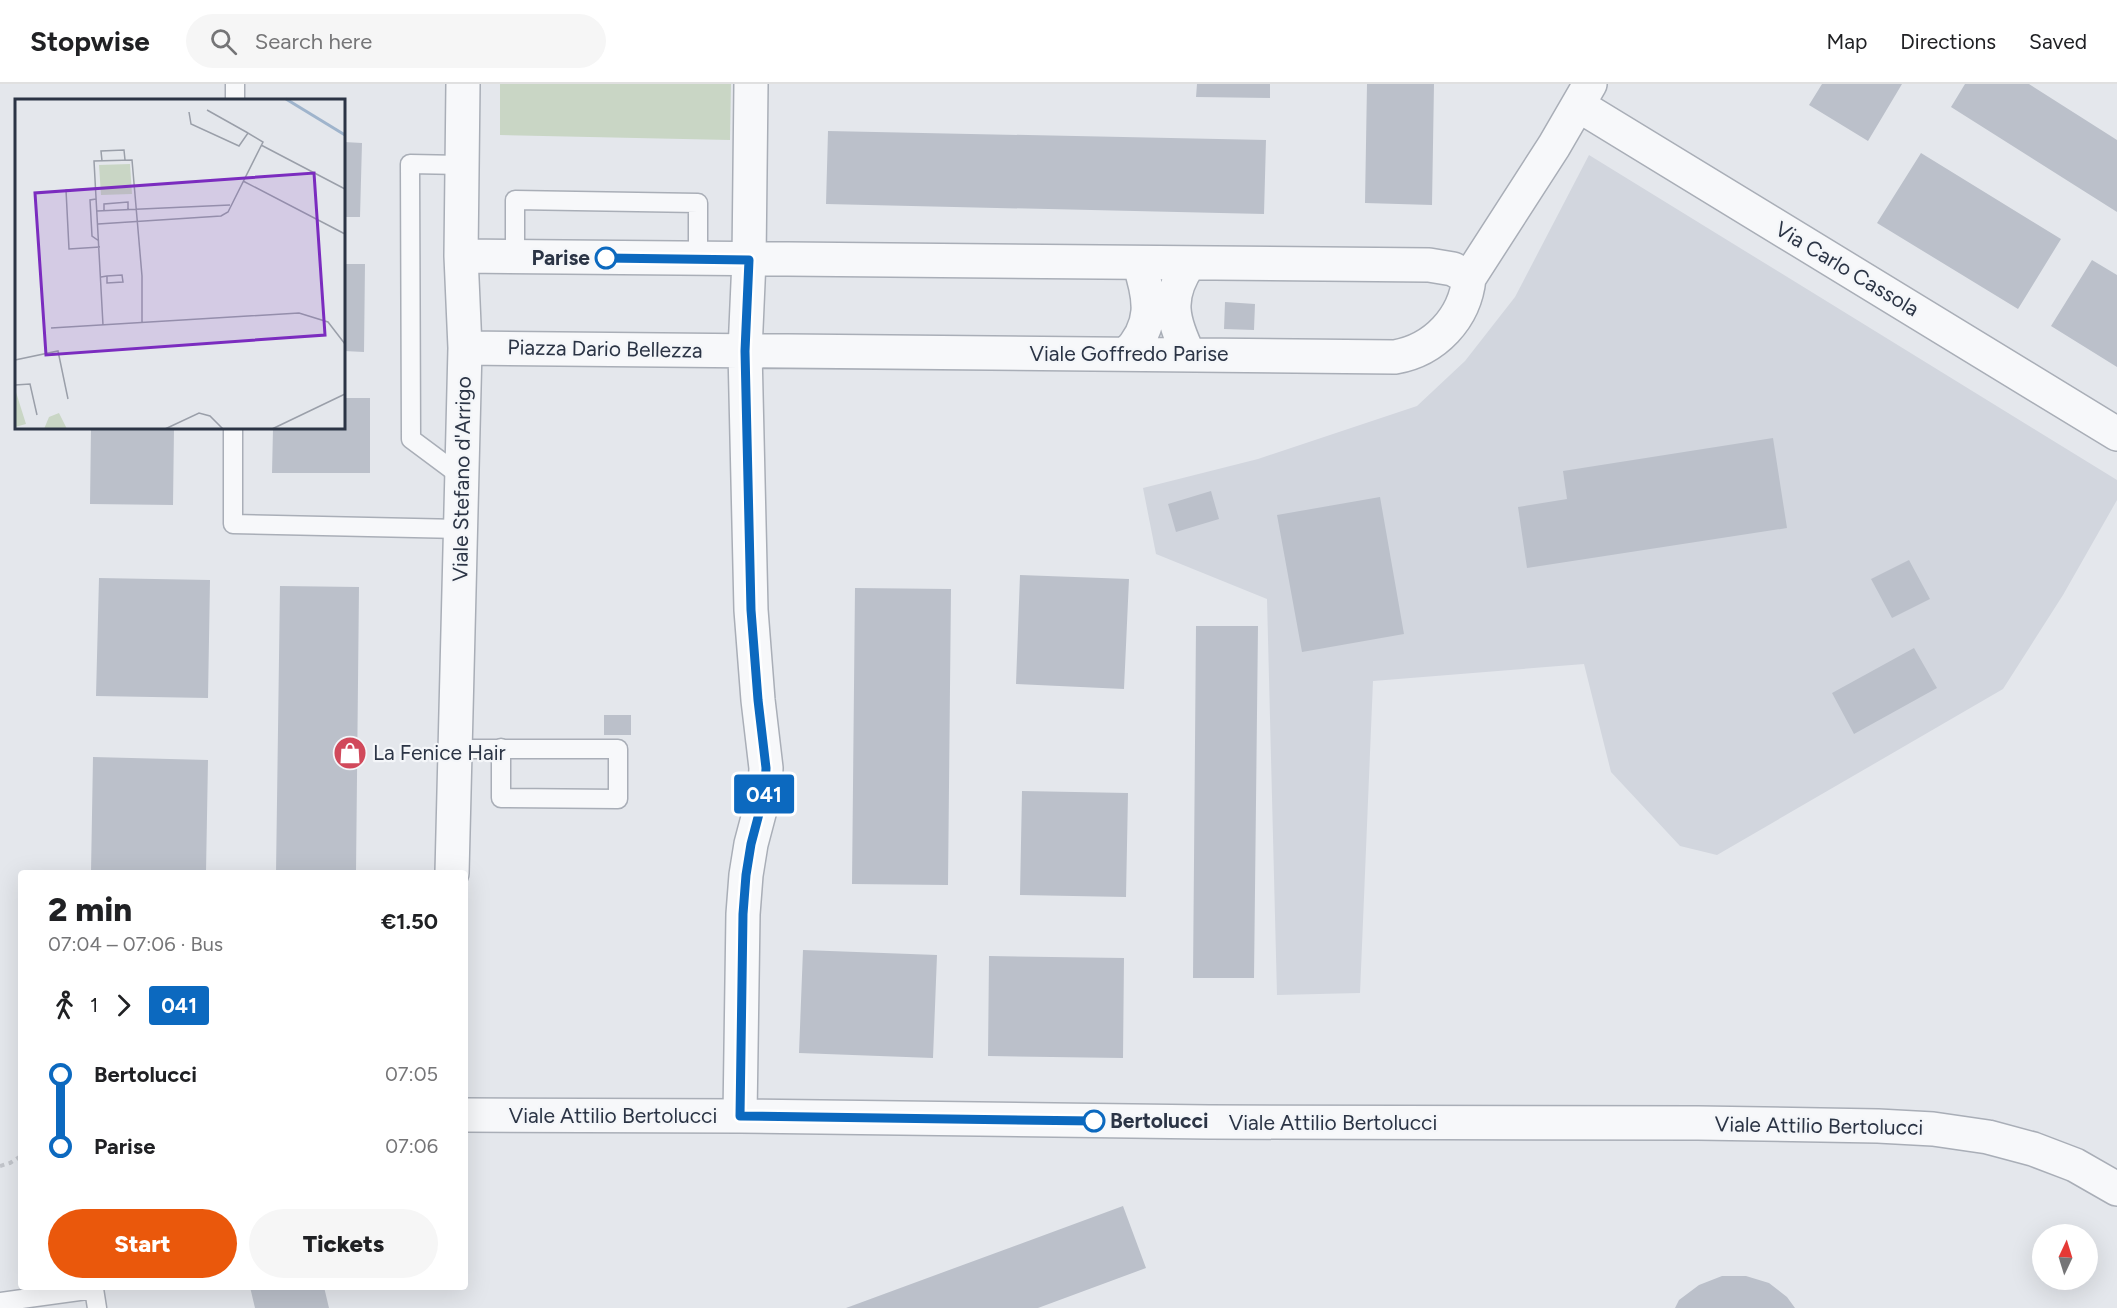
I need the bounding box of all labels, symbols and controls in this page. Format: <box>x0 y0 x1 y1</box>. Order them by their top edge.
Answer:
search box <box>186 14 606 68</box>
text: Stopwise <box>30 24 150 58</box>
icon: search <box>207 25 240 58</box>
text: Search here <box>255 28 372 55</box>
text: Map <box>1826 29 1867 54</box>
text: Directions <box>1900 29 1996 54</box>
text: Saved <box>2029 29 2087 54</box>
inset map <box>15 99 345 429</box>
street label: Via Carlo Cassola <box>1771 216 1924 321</box>
place label: Parise <box>531 245 590 270</box>
marker: Parise <box>595 247 617 269</box>
street label: Piazza Dario Bellezza <box>507 334 703 363</box>
street label: Viale Goffredo Parise <box>1029 341 1229 366</box>
street label: Viale Stefano d'Arrigo <box>447 376 476 582</box>
shop icon: La Fenice Hair <box>332 735 368 771</box>
place label: La Fenice Hair <box>373 740 506 765</box>
line badge: 041 <box>730 774 798 814</box>
text: 041 <box>746 782 782 807</box>
text: 2 min <box>48 890 132 929</box>
text: €1.50 <box>381 908 438 935</box>
text: 07:04 – 07:06 · Bus <box>48 932 223 956</box>
icon: walk <box>48 989 81 1022</box>
icon: forward <box>107 989 140 1022</box>
text: 1 <box>90 993 98 1017</box>
text: 041 <box>161 993 197 1018</box>
text: Bertolucci <box>94 1061 197 1088</box>
text: 07:05 <box>385 1062 438 1086</box>
street label: Viale Attilio Bertolucci <box>509 1103 717 1128</box>
place label: Bertolucci <box>1110 1108 1208 1133</box>
marker: Bertolucci <box>1083 1110 1105 1132</box>
street label: Viale Attilio Bertolucci <box>1229 1110 1437 1135</box>
street label: Viale Attilio Bertolucci <box>1714 1111 1924 1140</box>
text: Parise <box>94 1133 155 1160</box>
text: 07:06 <box>385 1134 438 1158</box>
button: Start <box>48 1209 237 1278</box>
button: Tickets <box>249 1209 438 1278</box>
north arrow <box>2032 1224 2098 1290</box>
map controls <box>2032 1224 2098 1290</box>

